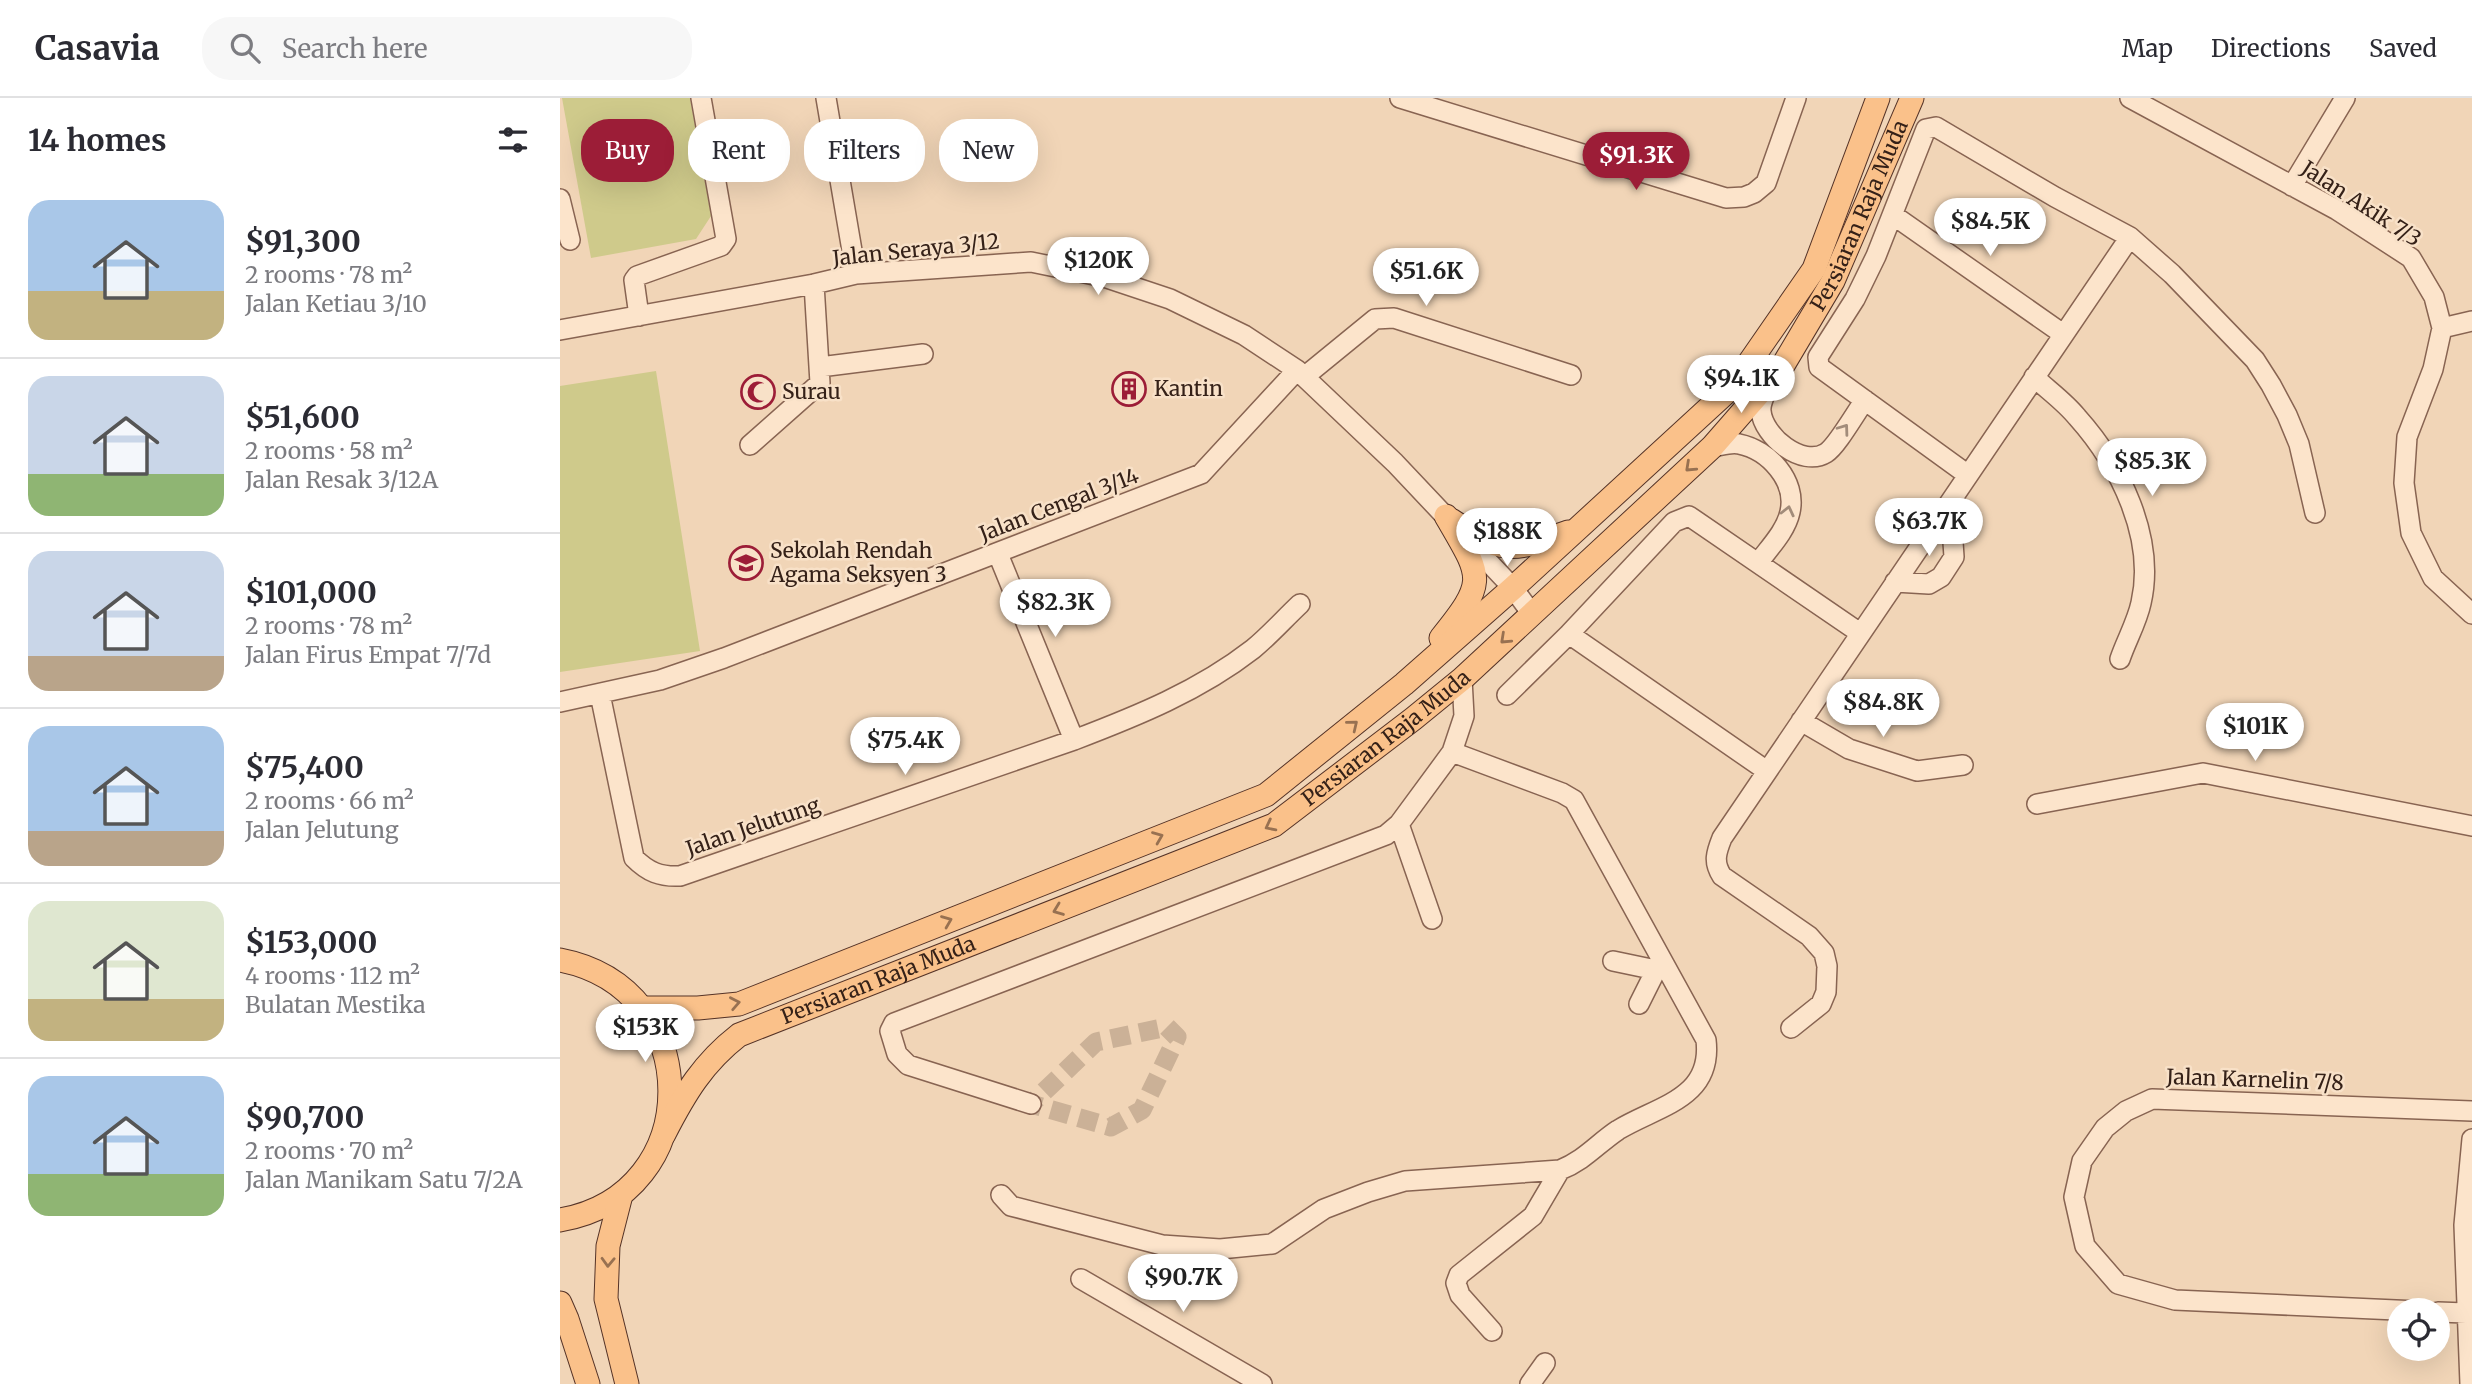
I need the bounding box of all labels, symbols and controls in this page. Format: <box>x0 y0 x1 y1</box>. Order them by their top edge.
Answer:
search box <box>202 17 692 80</box>
text: Casavia <box>35 28 160 69</box>
icon: search <box>226 29 264 67</box>
text: Search here <box>282 32 427 65</box>
text: Map <box>2122 33 2173 64</box>
text: Directions <box>2211 33 2331 64</box>
text: Saved <box>2369 33 2437 64</box>
street label: Persiaran Raja Muda <box>1804 116 1914 316</box>
chip: Buy <box>581 119 674 182</box>
chip: Rent <box>688 119 790 182</box>
chip: Filters <box>804 119 925 182</box>
chip: New <box>939 119 1038 182</box>
text: 14 homes <box>28 121 166 159</box>
icon: filters <box>494 121 532 159</box>
pin: $91.3K <box>1579 132 1693 192</box>
text: $91.3K <box>1599 140 1673 169</box>
street label: Jalan Akik 7/3 <box>2295 154 2426 252</box>
pin: $84.5K <box>1933 198 2047 258</box>
text: $84.5K <box>1950 206 2030 235</box>
text: $91,300 <box>245 222 361 260</box>
street label: Jalan Seraya 3/12 <box>830 227 1001 272</box>
icon: home <box>84 228 168 312</box>
pin: $120K <box>1049 238 1147 297</box>
text: $120K <box>1063 245 1133 274</box>
pin: $51.6K <box>1369 248 1483 308</box>
text: $51.6K <box>1389 256 1463 285</box>
text: 2 rooms · 78 m² <box>245 260 412 289</box>
text: Jalan Ketiau 3/10 <box>245 289 427 318</box>
pin: $94.1K <box>1684 356 1798 415</box>
text: $94.1K <box>1703 363 1779 392</box>
building icon: Kantin <box>1110 370 1148 408</box>
mosque icon: Surau <box>739 373 777 411</box>
place label: Kantin <box>1154 375 1223 402</box>
place label: Surau <box>782 378 841 405</box>
text: $51,600 <box>245 398 360 436</box>
icon: home <box>84 404 168 488</box>
one-way arrow <box>1836 424 1849 437</box>
text: 2 rooms · 58 m² <box>245 436 413 465</box>
pin: $85.3K <box>2095 438 2209 498</box>
text: $85.3K <box>2113 446 2191 475</box>
one-way arrow <box>1685 459 1698 472</box>
street label: Jalan Cengal 3/14 <box>974 462 1143 548</box>
text: Jalan Resak 3/12A <box>245 465 438 494</box>
pin: $63.7K <box>1872 498 1986 558</box>
one-way arrow <box>1780 505 1795 517</box>
text: $63.7K <box>1891 506 1967 535</box>
pin: $188K <box>1458 508 1556 568</box>
text: $188K <box>1472 516 1542 545</box>
place label: Sekolah Rendah Agama Seksyen 3 <box>769 537 947 588</box>
school or university icon: Sekolah Rendah Agama Seksyen 3 <box>727 544 765 582</box>
text: $101,000 <box>245 573 377 611</box>
icon: home <box>84 579 168 663</box>
pin: $82.3K <box>998 580 1112 639</box>
text: $82.3K <box>1016 587 1094 616</box>
text: 2 rooms · 78 m² <box>245 611 412 640</box>
one-way arrow <box>1500 630 1513 643</box>
text: Jalan Firus Empat 7/7d <box>245 640 491 669</box>
street label: Persiaran Raja Muda <box>1296 664 1476 812</box>
pin: $84.8K <box>1826 680 1940 739</box>
text: $84.8K <box>1842 687 1924 716</box>
pin: $101K <box>2206 704 2304 763</box>
text: $101K <box>2222 711 2288 740</box>
pin: $75.4K <box>848 718 962 777</box>
one-way arrow <box>1346 720 1358 733</box>
text: $75.4K <box>866 725 944 754</box>
text: $75,400 <box>245 748 364 786</box>
icon: home <box>84 754 168 838</box>
text: 2 rooms · 66 m² <box>245 786 414 815</box>
street label: Jalan Jelutung <box>681 791 824 862</box>
text: Jalan Jelutung <box>245 815 399 844</box>
one-way arrow <box>1265 817 1277 831</box>
one-way arrow <box>1152 832 1164 846</box>
one-way arrow <box>1053 901 1065 915</box>
one-way arrow <box>940 916 952 930</box>
text: $153,000 <box>245 923 377 961</box>
icon: home <box>84 929 168 1013</box>
street label: Persiaran Raja Muda <box>777 930 979 1030</box>
text: 4 rooms · 112 m² <box>245 961 420 990</box>
text: Bulatan Mestika <box>245 990 426 1019</box>
one-way arrow <box>729 996 741 1011</box>
pin: $153K <box>596 1004 694 1064</box>
text: $153K <box>612 1012 678 1041</box>
street label: Jalan Karnelin 7/8 <box>2165 1063 2344 1096</box>
text: $90,700 <box>245 1098 364 1136</box>
icon: home <box>84 1104 168 1188</box>
text: 2 rooms · 70 m² <box>245 1136 413 1165</box>
text: Jalan Manikam Satu 7/2A <box>245 1165 523 1194</box>
pin: $90.7K <box>1126 1254 1240 1314</box>
one-way arrow <box>600 1257 615 1268</box>
text: $90.7K <box>1144 1262 1222 1291</box>
map controls <box>2387 1298 2450 1361</box>
button: locate <box>2387 1298 2450 1361</box>

